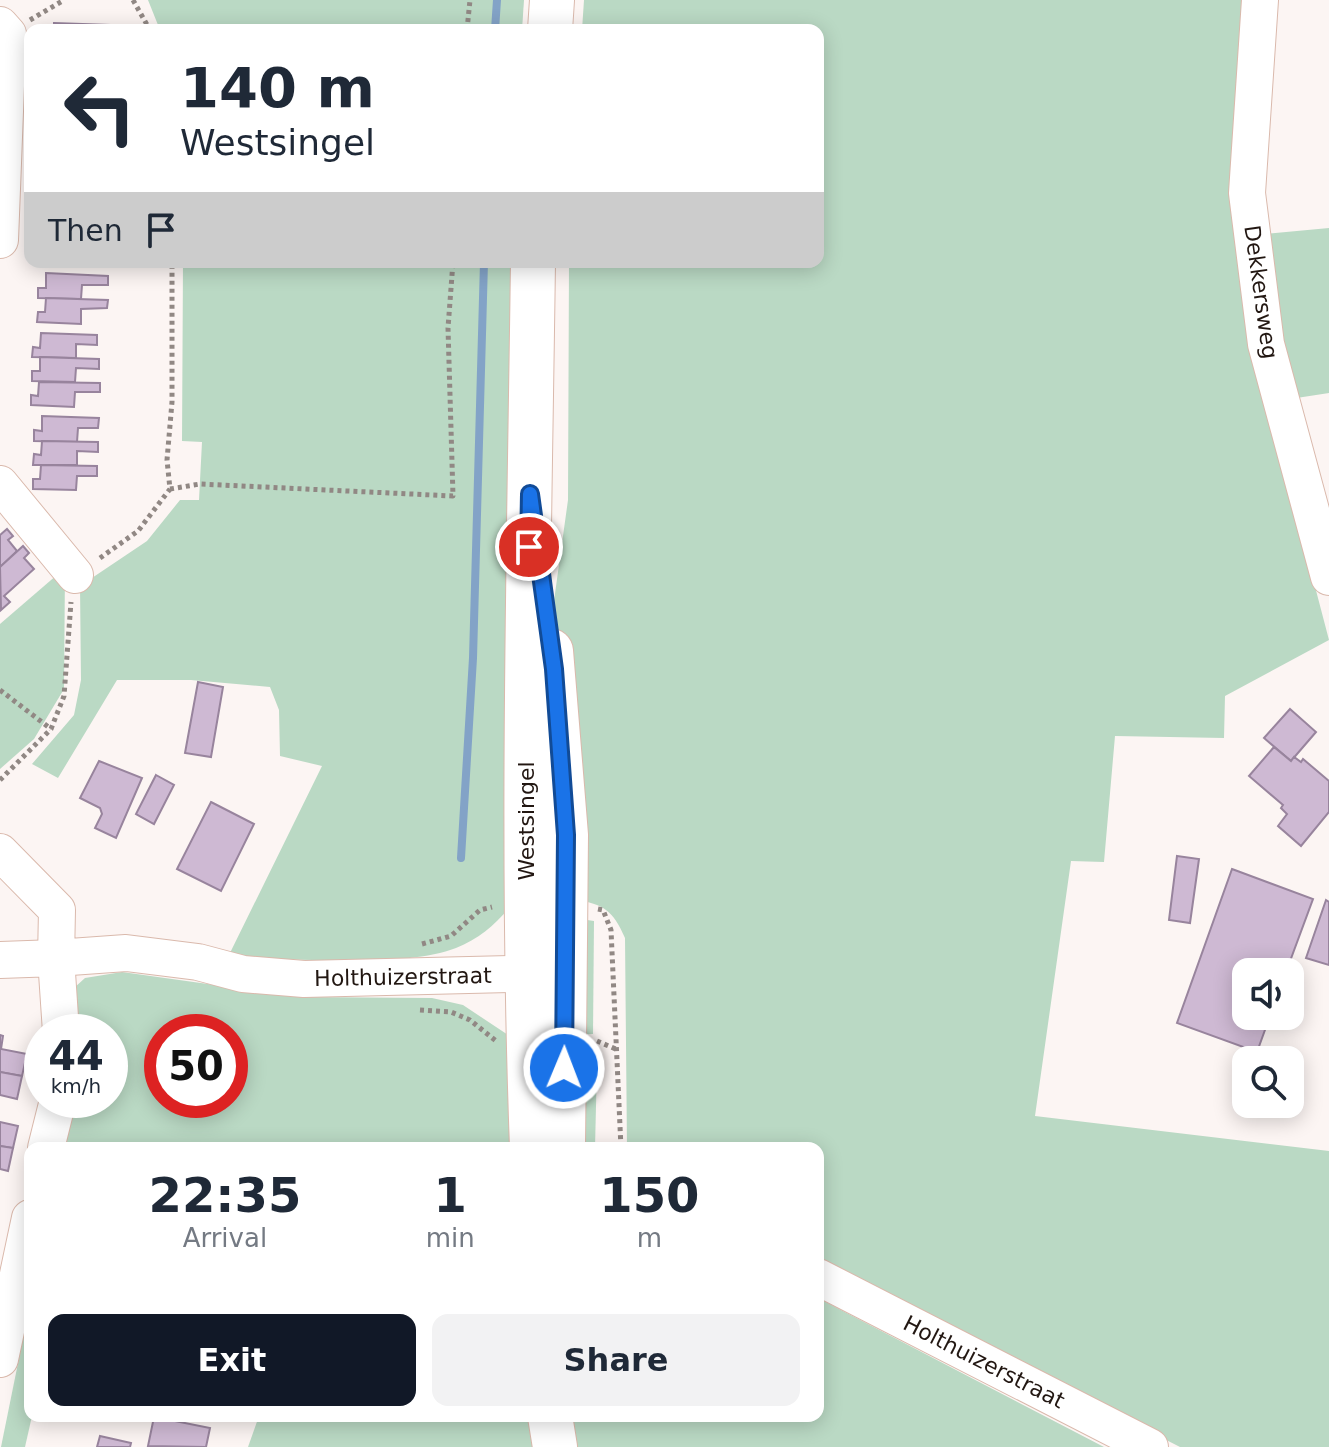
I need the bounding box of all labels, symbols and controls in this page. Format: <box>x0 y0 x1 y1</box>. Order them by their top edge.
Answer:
text: 140 m <box>180 55 375 120</box>
icon: left <box>48 56 152 160</box>
text: Westsingel <box>180 122 375 163</box>
icon: arrive <box>139 208 183 252</box>
text: Then <box>48 213 123 248</box>
street label: Dekkersweg <box>1239 224 1283 360</box>
pin <box>495 513 563 581</box>
icon: arrive <box>507 525 551 569</box>
street label: Westsingel <box>514 761 539 881</box>
map controls <box>1232 958 1304 1118</box>
button: sound <box>1232 958 1304 1030</box>
street label: Holthuizerstraat <box>314 963 492 991</box>
speed limit sign: 50 <box>144 1014 248 1118</box>
position arrow <box>522 1026 606 1110</box>
text: 44 <box>48 1033 104 1079</box>
button: search <box>1232 1046 1304 1118</box>
text: km/h <box>51 1074 101 1098</box>
text: 22:35 <box>148 1167 301 1223</box>
text: 1 <box>434 1167 467 1223</box>
text: 150 <box>599 1167 699 1223</box>
text: Arrival <box>183 1223 267 1253</box>
text: min <box>426 1223 475 1253</box>
text: m <box>637 1223 662 1253</box>
street label: Holthuizerstraat <box>899 1311 1069 1414</box>
button: Exit <box>48 1314 416 1406</box>
button: Share <box>432 1314 800 1406</box>

